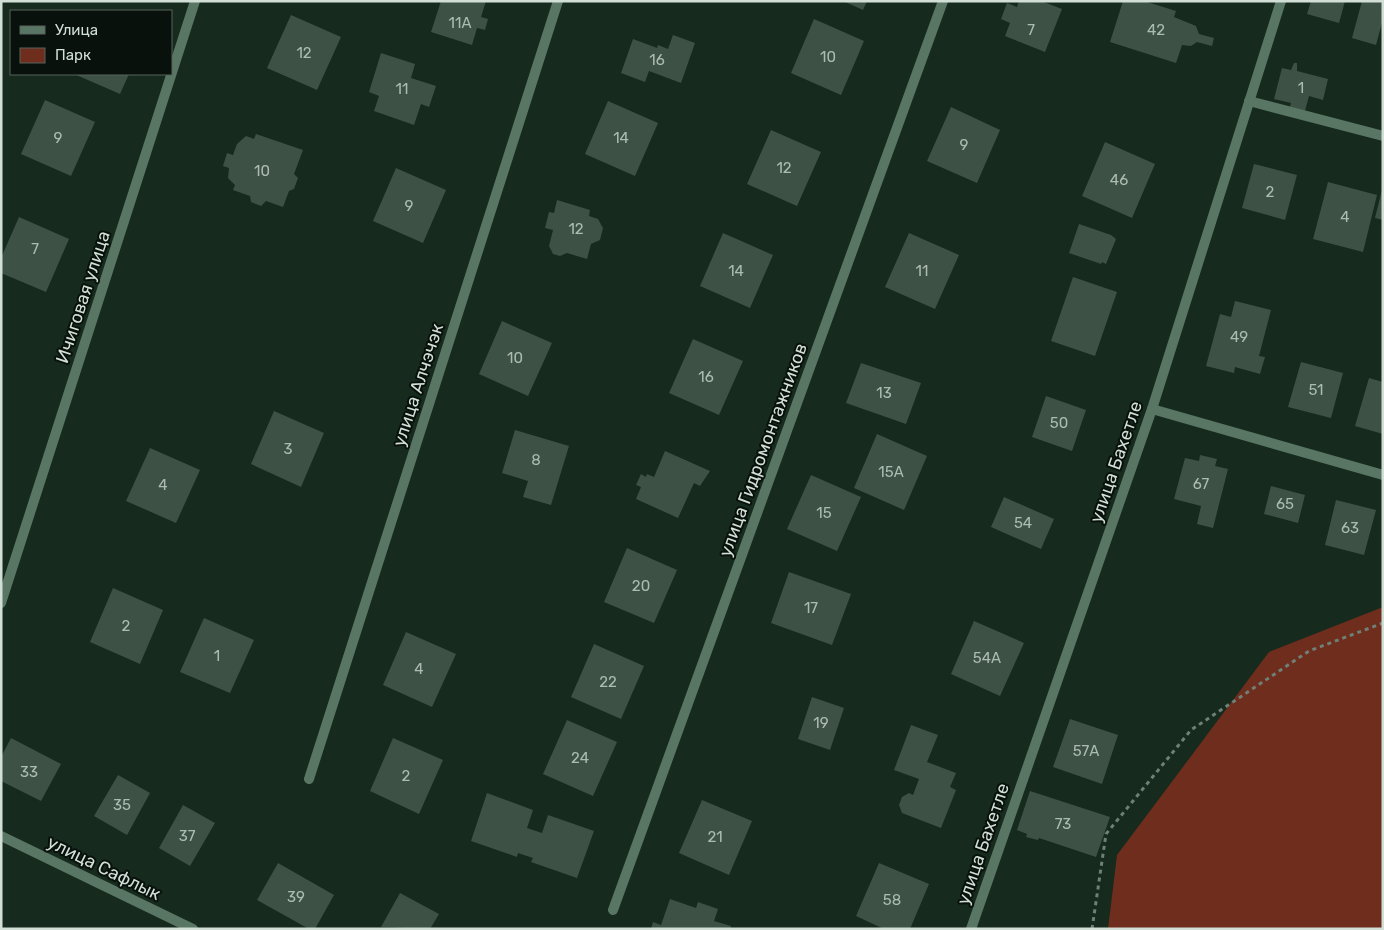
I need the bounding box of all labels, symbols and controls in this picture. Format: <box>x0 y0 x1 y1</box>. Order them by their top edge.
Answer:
legend <box>10 10 172 75</box>
house number: 11А <box>449 14 471 32</box>
text: Улица <box>55 21 98 39</box>
house number: 7 <box>1027 21 1035 39</box>
house number: 42 <box>1147 21 1165 39</box>
house number: 12 <box>296 44 312 62</box>
text: Парк <box>55 46 91 64</box>
house number: 10 <box>820 48 836 66</box>
house number: 16 <box>649 51 665 69</box>
house number: 1 <box>1298 79 1304 97</box>
house number: 11 <box>396 80 408 98</box>
house number: 9 <box>54 129 63 147</box>
house number: 14 <box>613 129 629 147</box>
house number: 9 <box>960 136 969 154</box>
house number: 12 <box>776 159 792 177</box>
house number: 10 <box>254 162 270 180</box>
house number: 46 <box>1110 171 1128 189</box>
house number: 2 <box>1266 183 1275 201</box>
house number: 9 <box>405 197 414 215</box>
house number: 4 <box>1340 208 1350 226</box>
house number: 12 <box>568 220 584 238</box>
street label: Ичиговая улица <box>51 228 115 366</box>
house number: 7 <box>31 240 39 258</box>
house number: 14 <box>728 262 744 280</box>
house number: 11 <box>916 262 928 280</box>
street label: улица Алчэчэк <box>388 320 448 449</box>
house number: 49 <box>1230 328 1248 346</box>
street label: улица Гидромонтажников <box>714 340 812 560</box>
house number: 10 <box>507 349 523 367</box>
house number: 16 <box>698 368 714 386</box>
house number: 51 <box>1308 381 1324 399</box>
house number: 13 <box>876 384 892 402</box>
street label: улица Бахетле <box>1085 398 1147 526</box>
house number: 50 <box>1050 414 1068 432</box>
house number: 3 <box>283 440 293 458</box>
house number: 8 <box>531 451 541 469</box>
house number: 15А <box>878 463 904 481</box>
house number: 67 <box>1193 475 1209 493</box>
house number: 4 <box>158 476 168 494</box>
house number: 65 <box>1276 495 1294 513</box>
house number: 15 <box>816 504 832 522</box>
house number: 54 <box>1014 514 1032 532</box>
house number: 63 <box>1341 519 1359 537</box>
house number: 20 <box>632 577 650 595</box>
house number: 17 <box>804 599 818 617</box>
house number: 2 <box>122 617 131 635</box>
house number: 1 <box>214 647 220 665</box>
house number: 54А <box>973 649 1001 667</box>
house number: 4 <box>414 660 424 678</box>
house number: 22 <box>599 673 617 691</box>
house number: 19 <box>813 714 829 732</box>
house number: 57А <box>1073 742 1099 760</box>
house number: 24 <box>571 749 589 767</box>
house number: 33 <box>20 763 38 781</box>
house number: 2 <box>402 767 411 785</box>
street label: улица Бахетле <box>952 780 1014 908</box>
house number: 35 <box>113 796 131 814</box>
house number: 73 <box>1055 815 1071 833</box>
house number: 37 <box>179 827 196 845</box>
house number: 21 <box>707 828 723 846</box>
street label: улица Сафлык <box>44 831 165 905</box>
house number: 39 <box>287 888 305 906</box>
house number: 58 <box>883 891 901 909</box>

